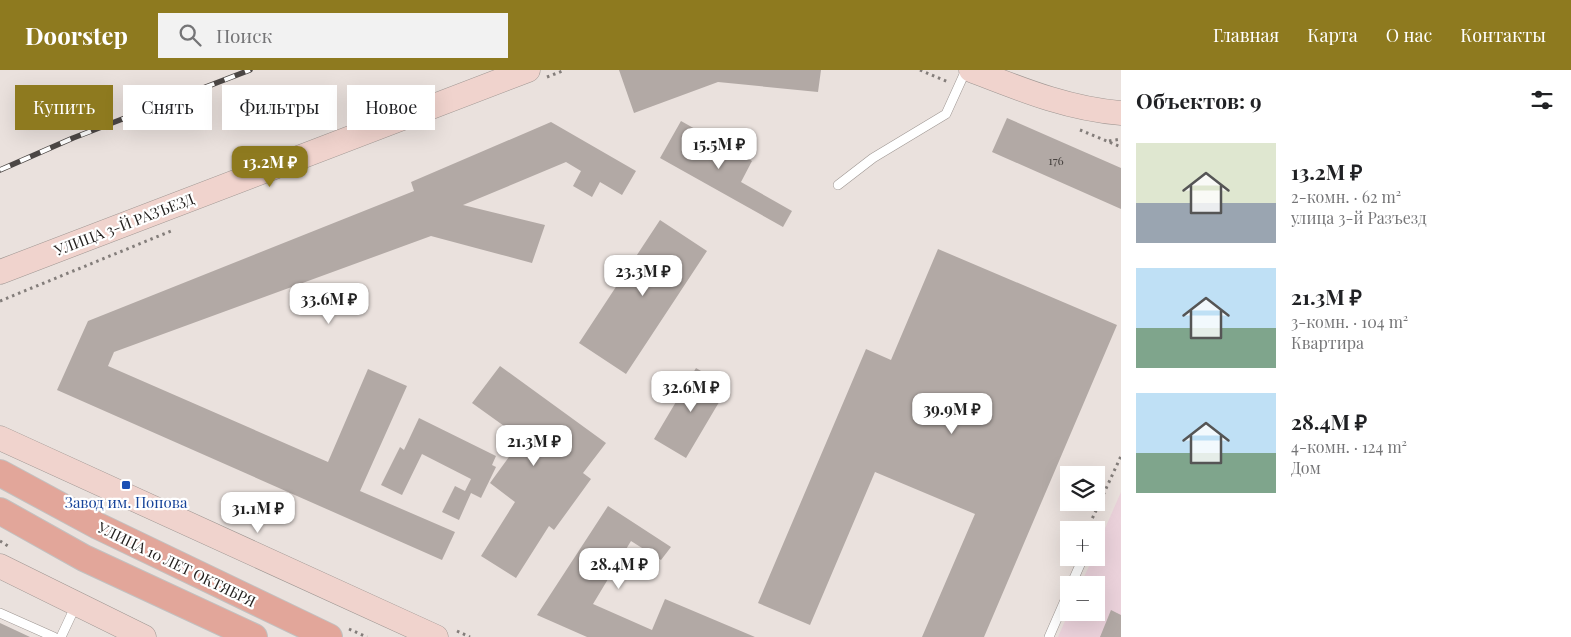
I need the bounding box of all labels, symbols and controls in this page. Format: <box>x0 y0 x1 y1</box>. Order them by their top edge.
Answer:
search box <box>158 13 508 58</box>
text: Doorstep <box>25 19 128 51</box>
icon: search <box>176 21 204 49</box>
text: Поиск <box>216 22 272 48</box>
text: Главная <box>1213 23 1279 47</box>
text: Карта <box>1307 23 1358 47</box>
text: О нас <box>1386 23 1432 47</box>
text: Контакты <box>1460 23 1546 47</box>
chip: Купить <box>15 85 113 130</box>
chip: Снять <box>123 85 212 130</box>
chip: Фильтры <box>222 85 337 130</box>
chip: Новое <box>347 85 435 130</box>
text: Объектов: 9 <box>1136 86 1262 114</box>
icon: filters <box>1528 86 1556 114</box>
pin: 15.5M ₽ <box>673 128 765 170</box>
text: 15.5M ₽ <box>693 133 745 154</box>
pin: 13.2M ₽ <box>224 146 316 188</box>
text: 13.2M ₽ <box>243 151 297 172</box>
house number: 176 <box>1048 152 1064 168</box>
text: 13.2M ₽ <box>1291 157 1362 185</box>
icon: home <box>1176 163 1236 223</box>
text: 2-комн. · 62 m² <box>1291 186 1401 207</box>
street label: УЛИЦА 3-Й РАЗЪЕЗД <box>50 188 197 260</box>
text: улица 3-й Разъезд <box>1291 207 1427 228</box>
pin: 23.3M ₽ <box>597 254 689 297</box>
text: 23.3M ₽ <box>615 260 671 281</box>
pin: 33.6M ₽ <box>283 282 375 325</box>
text: 21.3M ₽ <box>1291 282 1362 310</box>
text: 33.6M ₽ <box>301 288 357 309</box>
icon: home <box>1176 288 1236 348</box>
text: 3-комн. · 104 m² <box>1291 311 1408 332</box>
text: Квартира <box>1291 332 1364 353</box>
pin: 32.6M ₽ <box>645 370 737 413</box>
text: 32.6M ₽ <box>662 376 720 397</box>
pin: 39.9M ₽ <box>906 392 998 435</box>
text: 39.9M ₽ <box>923 398 981 419</box>
text: 28.4M ₽ <box>1291 407 1367 435</box>
icon: home <box>1176 413 1236 473</box>
pin: 21.3M ₽ <box>488 424 580 467</box>
text: 21.3M ₽ <box>507 430 561 451</box>
text: 4-комн. · 124 m² <box>1291 436 1407 457</box>
text: Дом <box>1291 457 1321 478</box>
map controls <box>1060 466 1105 621</box>
button: layers <box>1060 466 1105 511</box>
marker: Завод им. Попова <box>120 479 132 491</box>
place label: Завод им. Попова <box>65 492 188 512</box>
pin: 31.1M ₽ <box>212 492 304 534</box>
text: 31.1M ₽ <box>232 497 284 518</box>
street label: УЛИЦА 10 ЛЕТ ОКТЯБРЯ <box>94 517 260 611</box>
button: + <box>1060 521 1105 566</box>
pin: 28.4M ₽ <box>573 548 665 590</box>
text: 28.4M ₽ <box>590 553 648 574</box>
button: − <box>1060 576 1105 621</box>

